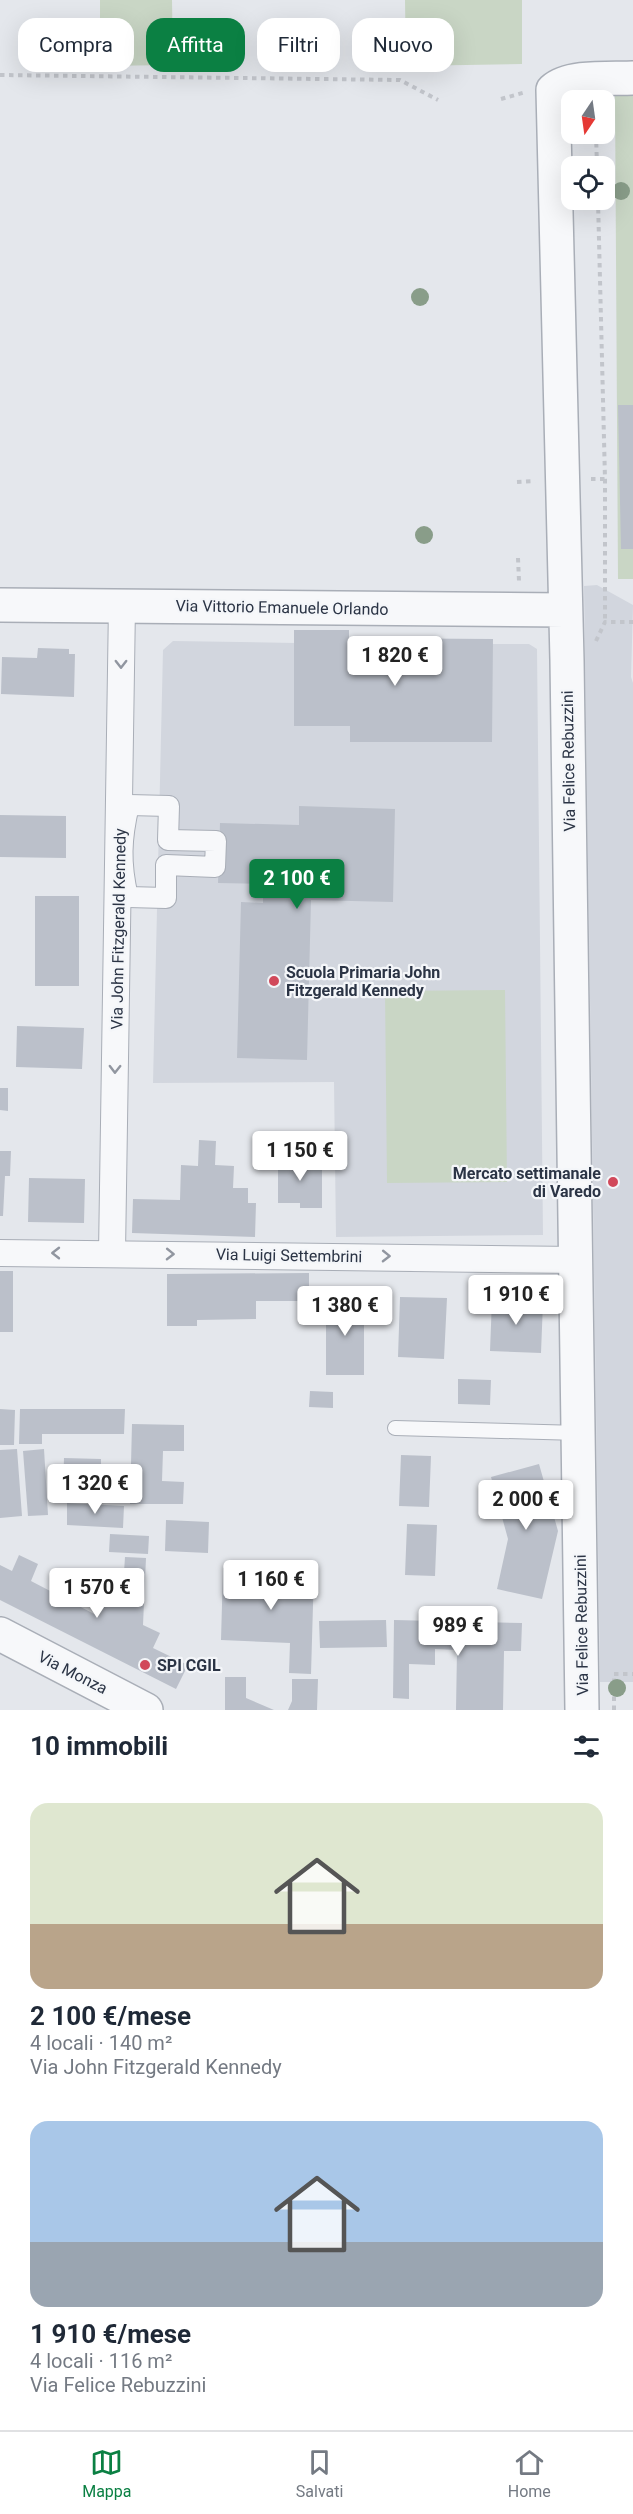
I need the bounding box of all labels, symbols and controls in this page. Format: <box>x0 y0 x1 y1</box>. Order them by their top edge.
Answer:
chip: Compra <box>18 18 134 72</box>
chip: Affitta <box>146 18 245 72</box>
chip: Filtri <box>257 18 340 72</box>
chip: Nuovo <box>352 18 454 72</box>
north arrow <box>561 90 615 144</box>
map controls <box>561 90 615 210</box>
button: locate <box>561 156 615 210</box>
street label: Via Vittorio Emanuele Orlando <box>175 596 389 619</box>
pin: 1 820 € <box>340 636 450 687</box>
text: 1 820 € <box>361 643 429 667</box>
one-way arrow <box>115 659 127 668</box>
street label: Via Felice Rebuzzini <box>558 690 579 832</box>
street label: Via John Fitzgerald Kennedy <box>107 828 130 1030</box>
pin: 2 100 € <box>242 859 352 910</box>
text: 2 100 € <box>263 866 331 890</box>
place label: Scuola Primaria John Fitzgerald Kennedy <box>286 963 440 1000</box>
marker: Scuola Primaria John Fitzgerald Kennedy <box>267 974 281 988</box>
one-way arrow <box>109 1064 121 1073</box>
pin: 1 150 € <box>245 1131 355 1182</box>
text: 1 150 € <box>266 1138 334 1162</box>
place label: Mercato settimanale di Varedo <box>453 1164 601 1201</box>
marker: Mercato settimanale di Varedo <box>606 1175 620 1189</box>
street label: Via Luigi Settembrini <box>216 1245 362 1266</box>
one-way arrow <box>51 1247 60 1259</box>
one-way arrow <box>166 1248 175 1260</box>
one-way arrow <box>382 1250 391 1263</box>
pin: 1 910 € <box>461 1275 571 1326</box>
text: 1 910 € <box>482 1282 550 1306</box>
pin: 1 380 € <box>290 1286 400 1337</box>
text: 1 380 € <box>311 1293 379 1317</box>
pin: 1 320 € <box>40 1464 150 1515</box>
text: 1 320 € <box>61 1471 129 1495</box>
pin: 2 000 € <box>471 1480 581 1531</box>
text: 2 000 € <box>492 1487 560 1511</box>
street label: Via Felice Rebuzzini <box>571 1554 592 1696</box>
pin: 1 160 € <box>216 1560 326 1611</box>
text: 1 160 € <box>237 1567 305 1591</box>
pin: 1 570 € <box>42 1568 152 1619</box>
text: 1 570 € <box>63 1575 131 1599</box>
pin: 989 € <box>416 1606 500 1657</box>
text: 989 € <box>433 1613 483 1637</box>
street label: Via Monza <box>35 1647 111 1698</box>
place label: SPI CGIL <box>157 1656 221 1675</box>
marker: SPI CGIL <box>138 1658 152 1672</box>
icon: filters <box>570 1730 603 1763</box>
text: 10 immobili <box>30 1731 168 1761</box>
icon: home <box>263 1842 371 1950</box>
text: 2 100 €/mese <box>30 2001 191 2031</box>
text: 4 locali · 140 m² <box>30 2031 172 2055</box>
text: Via John Fitzgerald Kennedy <box>30 2055 282 2079</box>
icon: home <box>263 2160 371 2268</box>
text: 1 910 €/mese <box>30 2319 191 2349</box>
text: 4 locali · 116 m² <box>30 2349 172 2373</box>
text: Via Felice Rebuzzini <box>30 2373 206 2397</box>
tab: Mappa <box>82 2446 132 2501</box>
tab: Salvati <box>296 2446 343 2501</box>
tab: Home <box>508 2446 551 2501</box>

